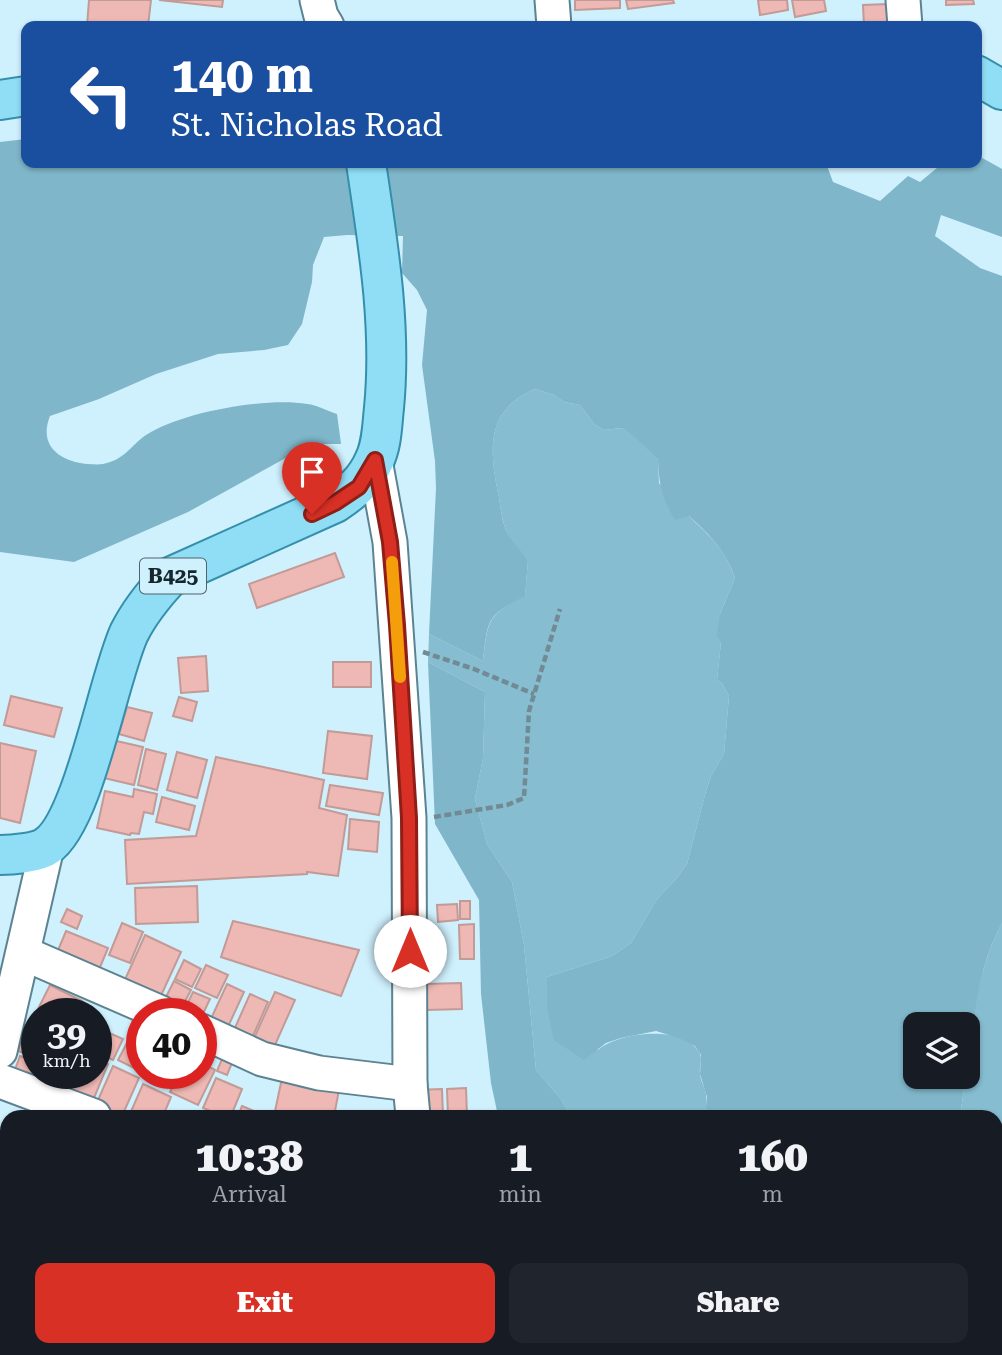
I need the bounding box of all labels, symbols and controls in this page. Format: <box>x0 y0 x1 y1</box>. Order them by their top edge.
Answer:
text: 140 m <box>171 47 313 104</box>
icon: left <box>56 49 147 140</box>
text: St. Nicholas Road <box>171 106 443 144</box>
pin <box>282 442 342 514</box>
icon: arrive <box>293 453 331 491</box>
road number: B425 <box>140 558 206 594</box>
position arrow <box>373 914 447 988</box>
speed limit sign: 40 <box>126 998 217 1089</box>
map controls <box>903 1012 980 1089</box>
button: layers <box>903 1012 980 1089</box>
text: 39 <box>47 1014 86 1055</box>
text: km/h <box>42 1050 91 1071</box>
text: 10:38 <box>195 1132 303 1181</box>
text: 1 <box>508 1132 532 1181</box>
text: 160 <box>737 1132 808 1181</box>
text: Arrival <box>212 1181 287 1208</box>
text: min <box>499 1181 542 1208</box>
text: m <box>762 1181 783 1208</box>
button: Exit <box>35 1263 495 1343</box>
button: Share <box>509 1263 968 1343</box>

